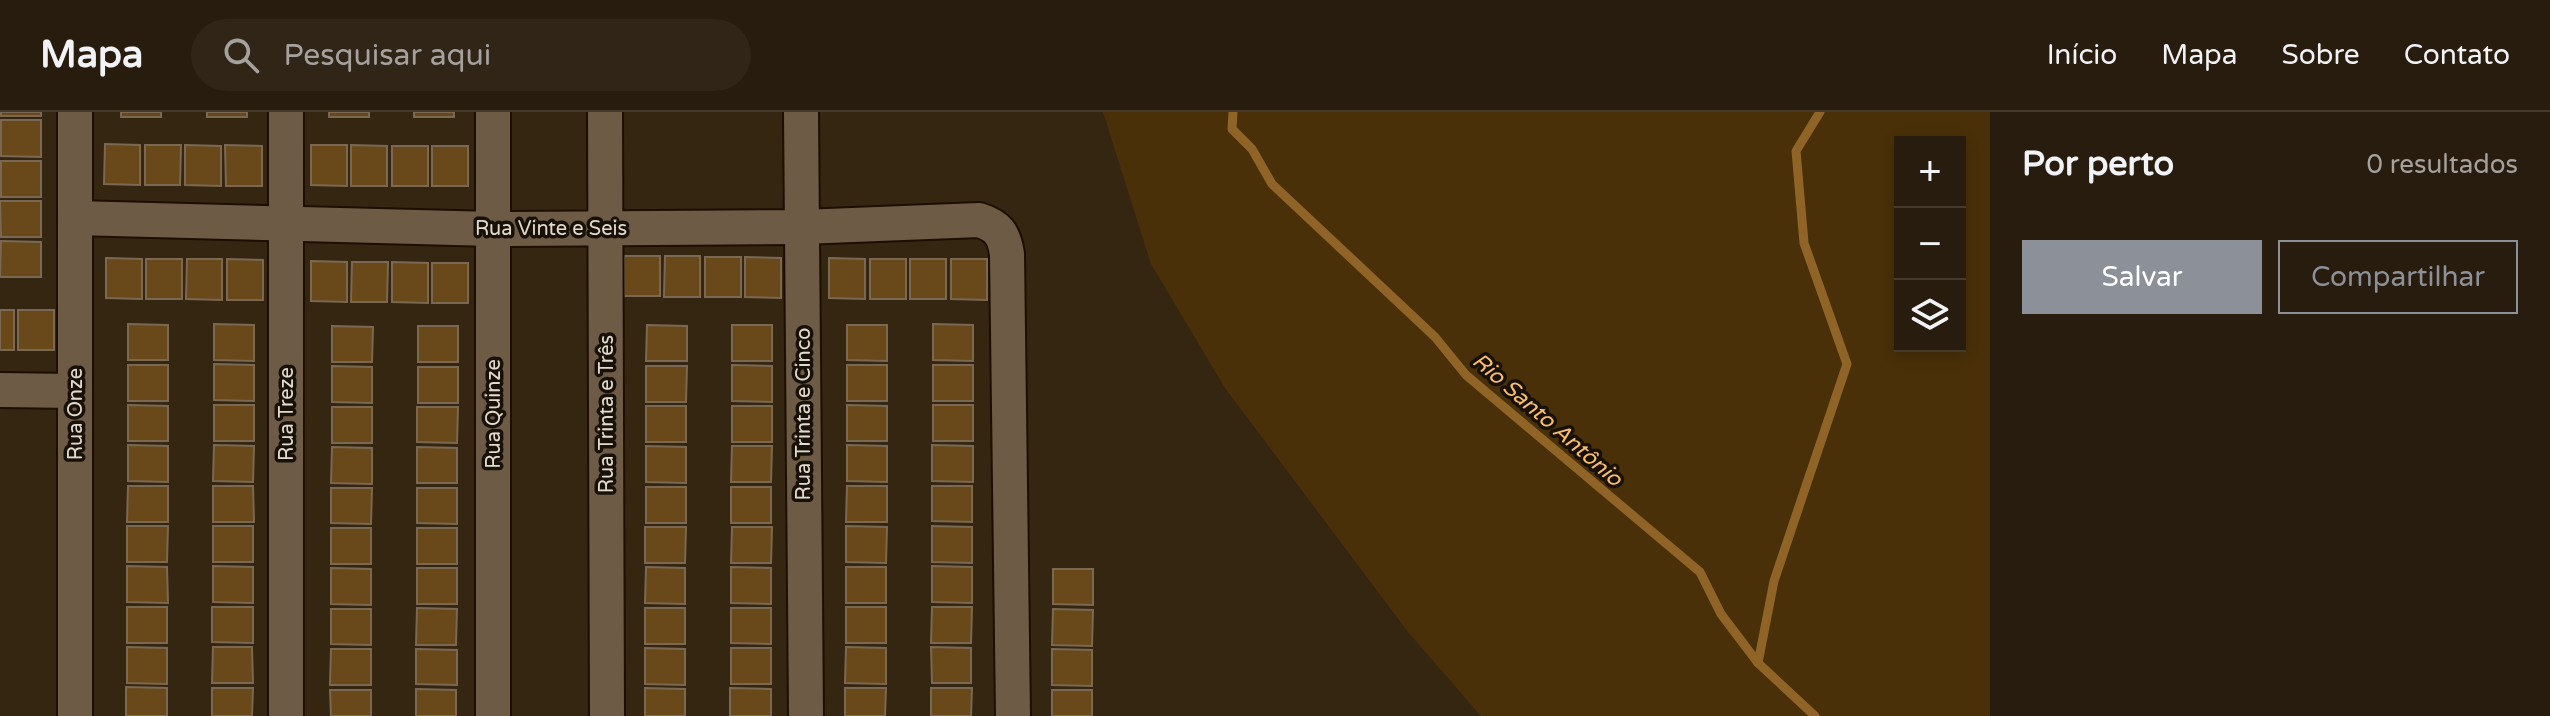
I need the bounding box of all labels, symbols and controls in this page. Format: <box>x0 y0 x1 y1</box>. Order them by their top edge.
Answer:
search box <box>191 19 751 91</box>
text: Mapa <box>40 32 143 78</box>
icon: search <box>219 33 263 77</box>
text: Pesquisar aqui <box>283 37 491 74</box>
text: Início <box>2047 38 2117 72</box>
text: Mapa <box>2161 38 2238 72</box>
text: Sobre <box>2282 38 2360 72</box>
text: Contato <box>2404 38 2510 72</box>
map controls <box>1894 136 1966 352</box>
button: + <box>1894 136 1966 208</box>
text: Por perto <box>2022 144 2174 185</box>
text: 0 resultados <box>2367 149 2518 180</box>
button: − <box>1894 208 1966 280</box>
street label: Rua Vinte e Seis <box>475 217 627 241</box>
button: Salvar <box>2022 240 2262 314</box>
button: Compartilhar <box>2278 240 2518 314</box>
button: layers <box>1894 280 1966 352</box>
street label: Rua Trinta e Cinco <box>792 328 816 500</box>
street label: Rua Trinta e Três <box>595 335 619 493</box>
water label: Rio Santo Antônio <box>1467 348 1629 493</box>
street label: Rua Quinze <box>482 359 506 469</box>
street label: Rua Treze <box>275 367 299 461</box>
street label: Rua Onze <box>64 368 88 460</box>

